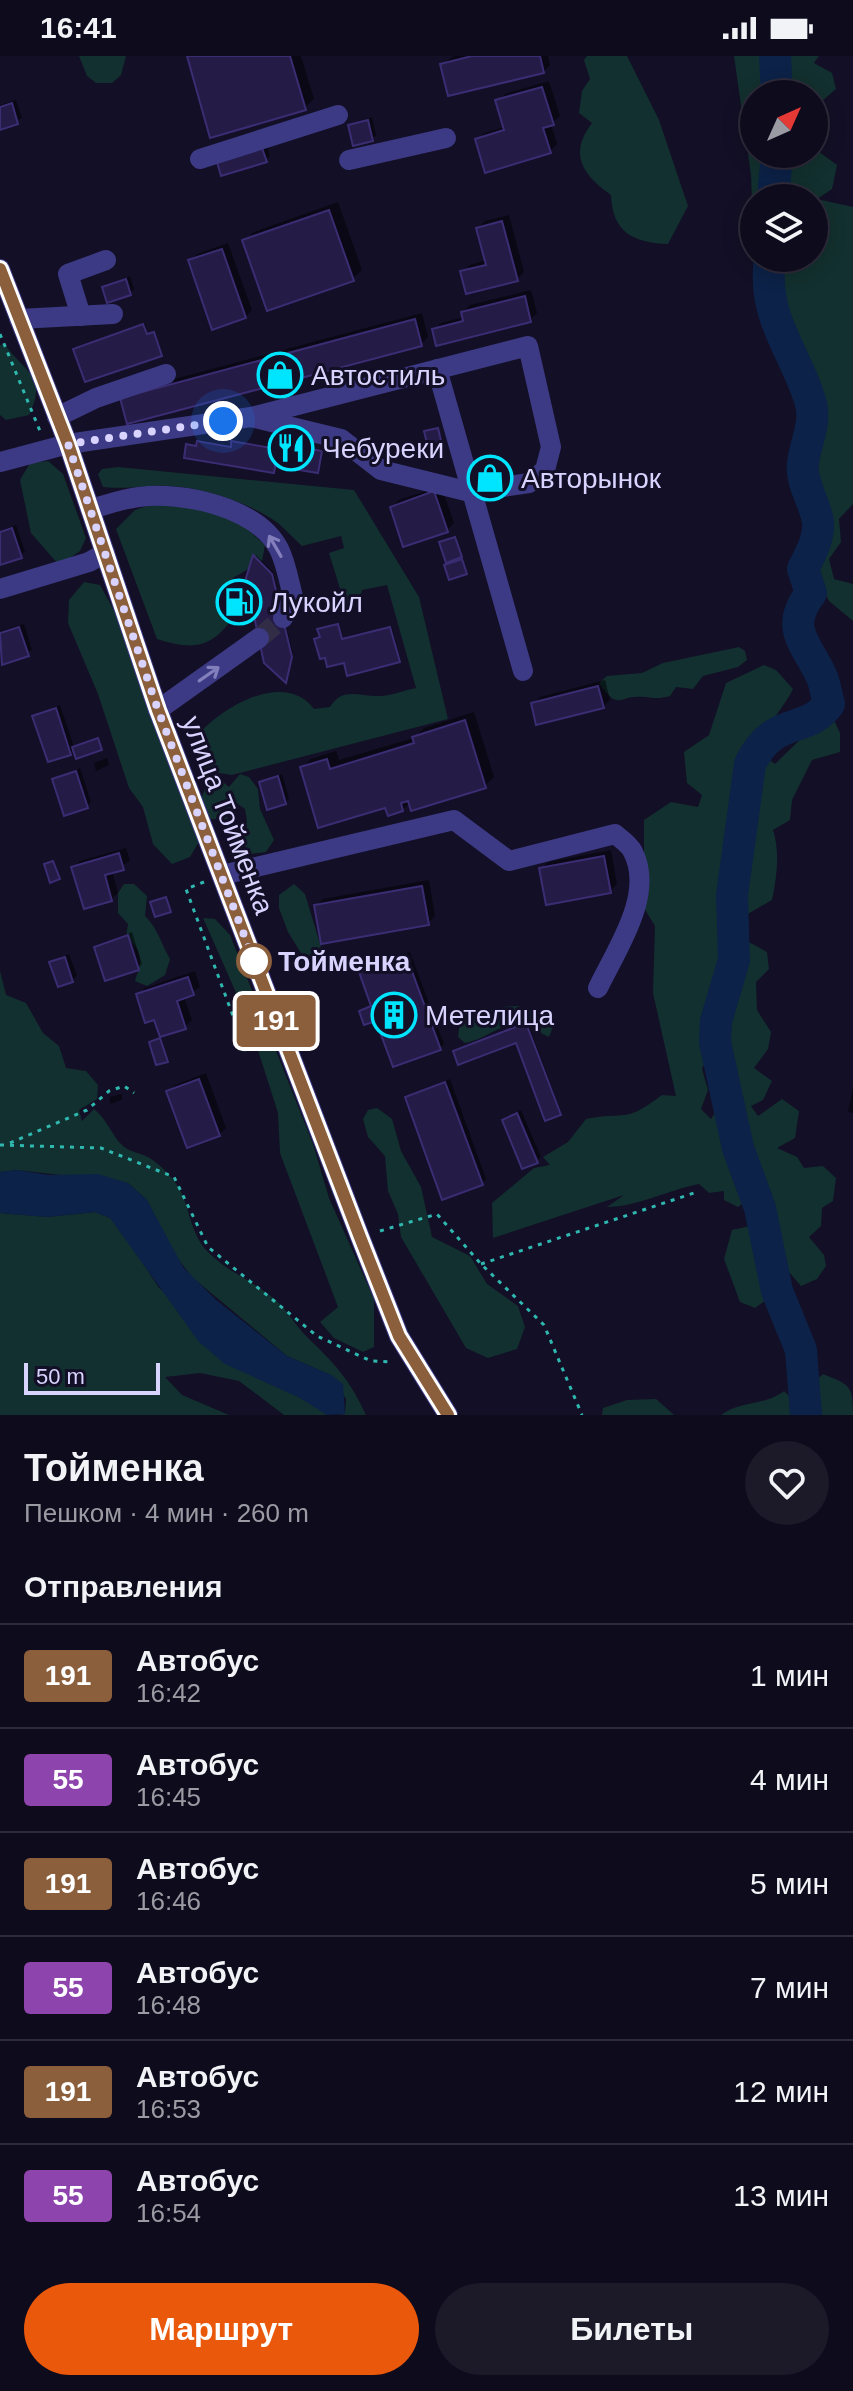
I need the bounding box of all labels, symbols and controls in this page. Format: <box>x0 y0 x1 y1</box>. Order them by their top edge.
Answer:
text: 16:41 <box>40 11 117 44</box>
north arrow <box>740 80 828 168</box>
map controls <box>740 80 828 272</box>
button: layers <box>740 184 828 272</box>
shop icon: Автостиль <box>256 351 304 399</box>
place label: Автостиль <box>311 360 445 391</box>
your location <box>203 401 243 441</box>
restaurant icon: Чебуреки <box>267 424 315 472</box>
place label: Чебуреки <box>322 433 444 464</box>
shop icon: Авторынок <box>466 454 514 502</box>
place label: Авторынок <box>521 463 662 494</box>
one-way arrow <box>267 535 283 558</box>
fuel station icon: Лукойл <box>215 578 263 626</box>
place label: Лукойл <box>270 587 363 618</box>
one-way arrow <box>197 666 219 682</box>
street label: улица Тойменка <box>176 712 280 919</box>
marker: Тойменка <box>237 944 271 978</box>
place label: Тойменка <box>278 946 411 977</box>
building icon: Метелица <box>370 991 418 1039</box>
line badge: 191 <box>230 995 322 1047</box>
place label: Метелица <box>425 1000 554 1031</box>
text: 191 <box>253 1005 299 1036</box>
scale bar <box>24 1359 160 1395</box>
text: 50 m <box>36 1364 85 1389</box>
button: heart <box>745 1441 829 1525</box>
text: Тойменка <box>24 1447 204 1489</box>
text: Пешком · 4 мин · 260 m <box>24 1498 309 1528</box>
text: Отправления <box>24 1570 223 1603</box>
text: Автобус <box>136 1644 259 1677</box>
text: 1 мин <box>750 1659 829 1692</box>
text: 191 <box>45 1660 91 1691</box>
text: 16:42 <box>136 1678 201 1708</box>
text: Автобус <box>136 1748 259 1781</box>
text: 4 мин <box>750 1763 829 1796</box>
text: 55 <box>52 1764 84 1795</box>
text: 16:45 <box>136 1782 201 1812</box>
text: Автобус <box>136 1852 259 1885</box>
text: 5 мин <box>750 1867 829 1900</box>
text: 191 <box>45 1868 91 1899</box>
text: 16:46 <box>136 1886 201 1916</box>
text: Автобус <box>136 1956 259 1989</box>
text: 7 мин <box>750 1971 829 2004</box>
text: 55 <box>52 1972 84 2003</box>
text: 16:48 <box>136 1990 201 2020</box>
text: Автобус <box>136 2060 259 2093</box>
text: 12 мин <box>733 2075 829 2108</box>
text: 191 <box>45 2076 91 2107</box>
text: 16:53 <box>136 2094 201 2124</box>
text: Автобус <box>136 2164 259 2197</box>
text: 13 мин <box>733 2179 829 2212</box>
text: 55 <box>52 2180 84 2211</box>
text: 16:54 <box>136 2198 201 2228</box>
button: Маршрут <box>24 2283 419 2375</box>
button: Билеты <box>435 2283 829 2375</box>

